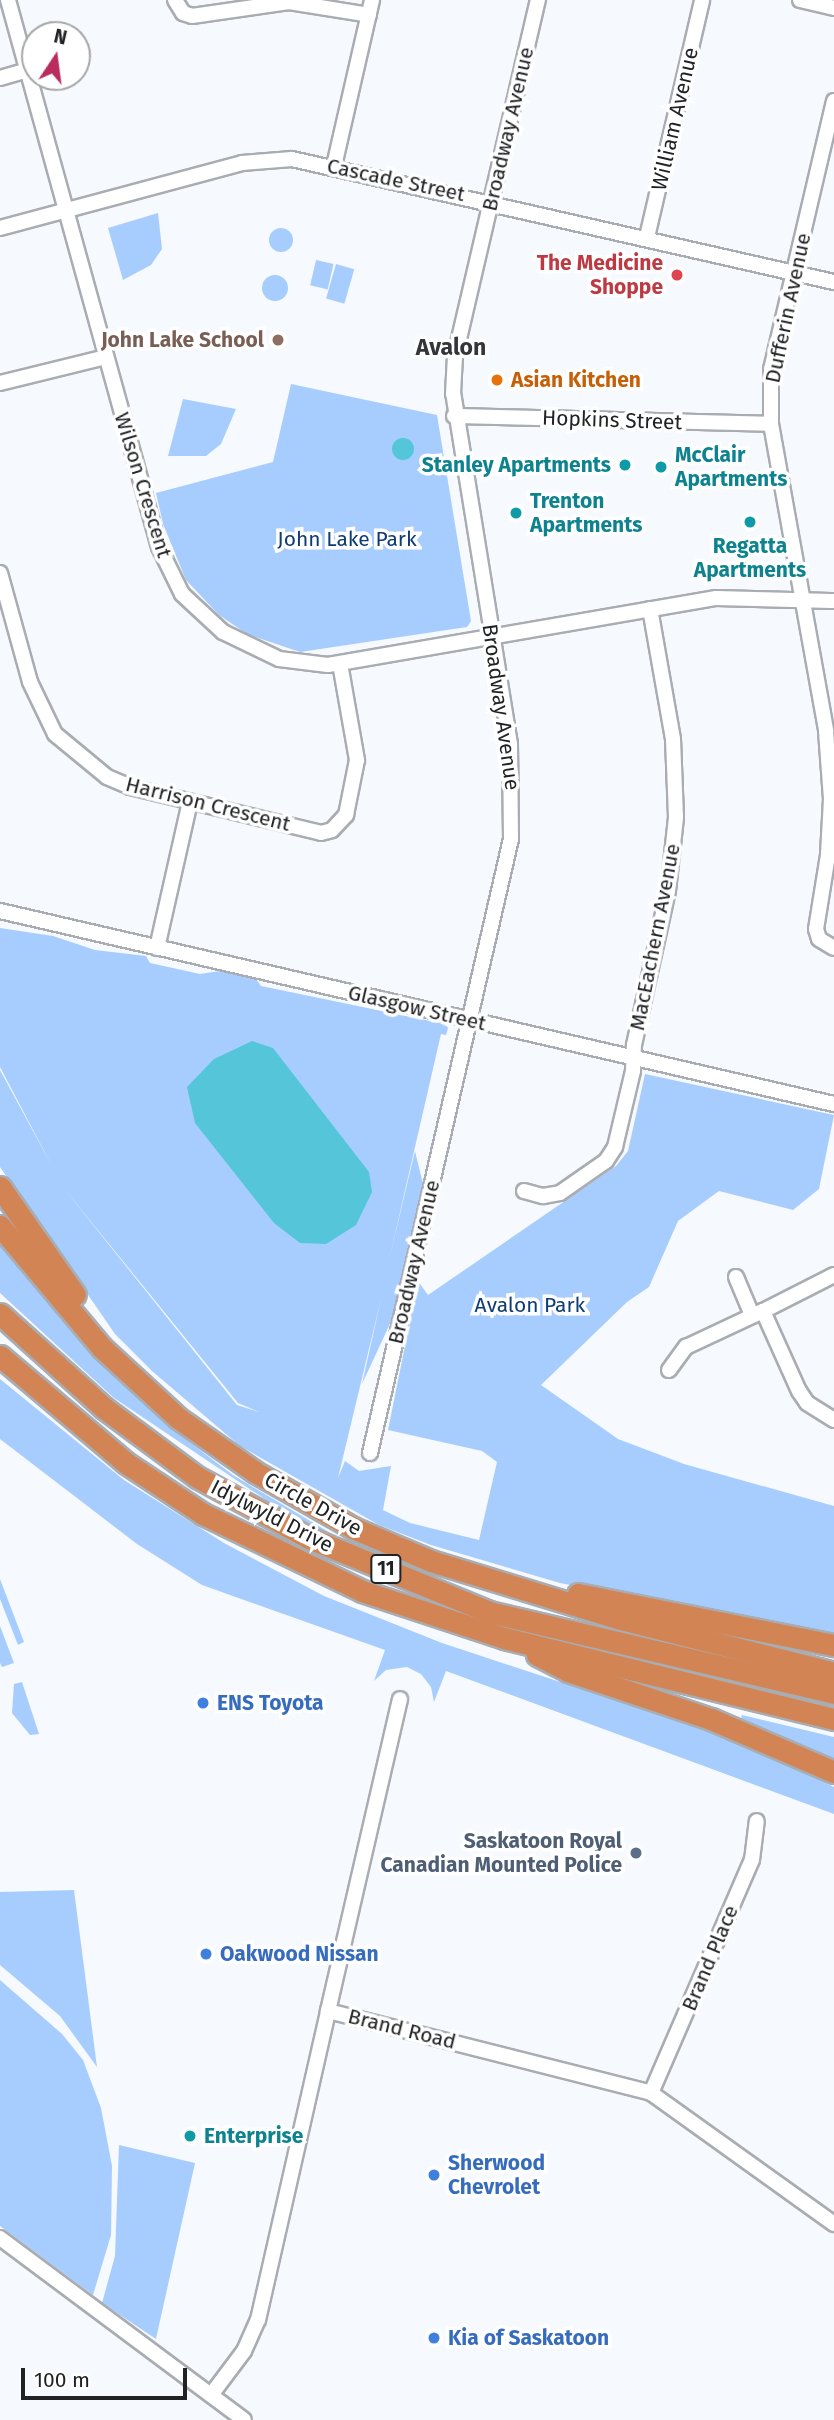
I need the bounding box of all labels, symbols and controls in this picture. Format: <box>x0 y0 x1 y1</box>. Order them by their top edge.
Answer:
north arrow <box>21 21 91 91</box>
text: N <box>52 24 69 50</box>
street label: Broadway Avenue <box>477 44 539 214</box>
street label: William Avenue <box>646 45 704 193</box>
street label: Cascade Street <box>325 153 467 207</box>
street label: Dufferin Avenue <box>760 231 816 385</box>
place label: The Medicine Shoppe <box>537 250 663 300</box>
marker: The Medicine Shoppe <box>669 267 685 283</box>
place label: John Lake School <box>101 327 264 353</box>
marker: John Lake School <box>270 332 286 348</box>
district label: Avalon <box>416 333 486 361</box>
place label: Asian Kitchen <box>511 367 641 393</box>
marker: Asian Kitchen <box>489 372 505 388</box>
street label: Hopkins Street <box>541 405 683 435</box>
street label: Wilson Crescent <box>109 409 177 561</box>
place label: McClair Apartments <box>675 442 787 492</box>
place label: Stanley Apartments <box>422 452 611 478</box>
marker: Stanley Apartments <box>617 457 633 473</box>
marker: McClair Apartments <box>653 459 669 475</box>
place label: Trenton Apartments <box>530 488 642 538</box>
marker: Trenton Apartments <box>508 505 524 521</box>
marker: Regatta Apartments <box>742 514 758 530</box>
park label: John Lake Park <box>277 526 417 552</box>
place label: Regatta Apartments <box>694 533 806 583</box>
street label: Broadway Avenue <box>477 622 525 792</box>
street label: Harrison Crescent <box>123 771 293 837</box>
street label: MacEachern Avenue <box>625 842 685 1032</box>
street label: Glasgow Street <box>346 980 488 1036</box>
street label: Broadway Avenue <box>383 1177 445 1347</box>
park label: Avalon Park <box>475 1292 585 1318</box>
street label: Circle Drive <box>260 1467 366 1541</box>
street label: Idylwyld Drive <box>207 1474 337 1558</box>
road number: 11 <box>370 1554 402 1584</box>
place label: ENS Toyota <box>217 1690 324 1716</box>
marker: ENS Toyota <box>195 1695 211 1711</box>
place label: Saskatoon Royal Canadian Mounted Police <box>380 1828 622 1878</box>
marker: Saskatoon Royal Canadian Mounted Police <box>628 1845 644 1861</box>
street label: Brand Place <box>676 1901 744 2015</box>
place label: Oakwood Nissan <box>220 1941 379 1967</box>
marker: Oakwood Nissan <box>198 1946 214 1962</box>
street label: Brand Road <box>345 2003 459 2055</box>
place label: Enterprise <box>204 2123 303 2149</box>
marker: Enterprise <box>182 2128 198 2144</box>
place label: Sherwood Chevrolet <box>448 2150 545 2200</box>
marker: Sherwood Chevrolet <box>426 2167 442 2183</box>
place label: Kia of Saskatoon <box>448 2325 609 2351</box>
marker: Kia of Saskatoon <box>426 2330 442 2346</box>
scale bar <box>24 2354 191 2398</box>
text: 100 m <box>34 2367 90 2393</box>

